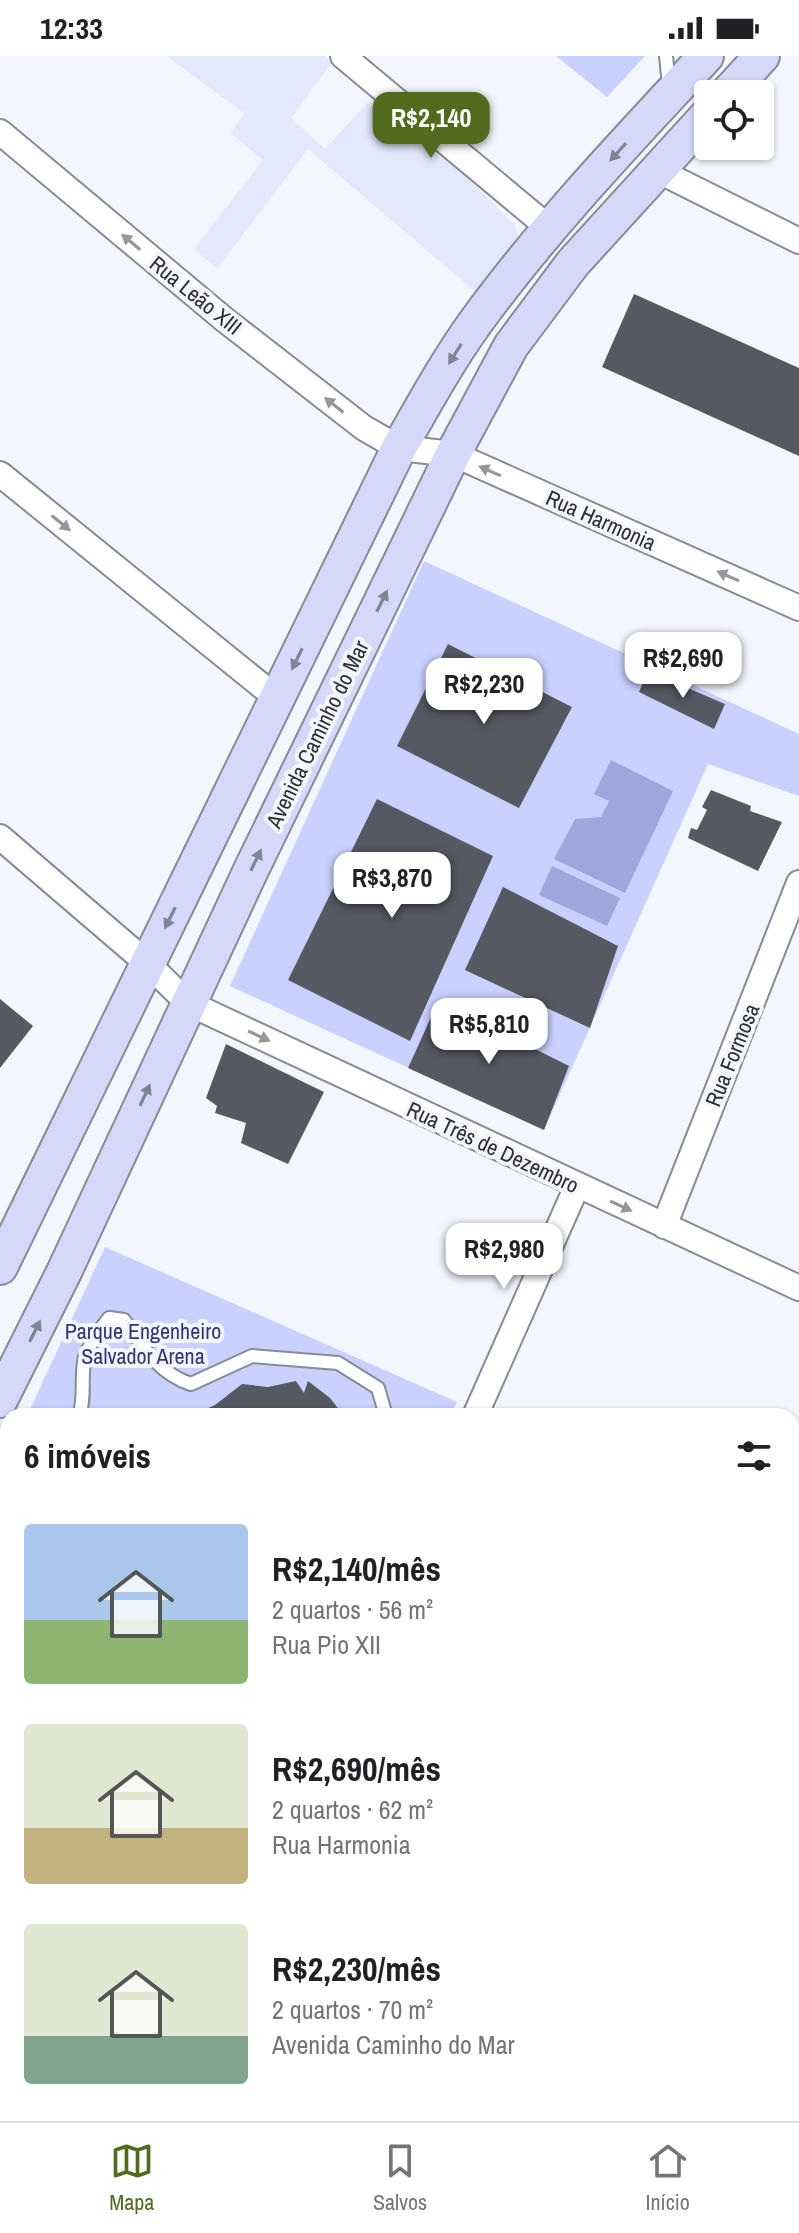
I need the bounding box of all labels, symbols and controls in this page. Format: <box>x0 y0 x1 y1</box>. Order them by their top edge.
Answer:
text: 12:33 <box>40 8 103 48</box>
map controls <box>694 80 774 160</box>
button: locate <box>694 80 774 160</box>
pin: R$2,140 <box>357 92 505 160</box>
text: R$2,140 <box>391 100 471 135</box>
one-way arrow <box>609 142 627 162</box>
one-way arrow <box>122 234 142 251</box>
street label: Rua Leão XIII <box>144 249 248 341</box>
one-way arrow <box>449 343 463 365</box>
one-way arrow <box>324 397 344 414</box>
one-way arrow <box>478 464 502 477</box>
street label: Rua Harmonia <box>541 482 661 558</box>
one-way arrow <box>50 514 70 531</box>
one-way arrow <box>716 569 740 583</box>
one-way arrow <box>375 589 389 613</box>
pin: R$2,690 <box>609 632 757 700</box>
street label: Avenida Caminho do Mar <box>258 635 375 834</box>
text: R$2,690 <box>643 640 723 675</box>
one-way arrow <box>290 648 304 671</box>
pin: R$2,230 <box>410 658 558 726</box>
text: R$2,230 <box>444 666 524 701</box>
one-way arrow <box>249 848 263 872</box>
pin: R$3,870 <box>318 852 466 920</box>
text: R$3,870 <box>352 860 432 895</box>
one-way arrow <box>163 906 176 929</box>
pin: R$5,810 <box>415 998 563 1066</box>
street label: Rua Formosa <box>698 999 766 1111</box>
text: R$5,810 <box>449 1006 529 1041</box>
one-way arrow <box>247 1029 270 1043</box>
one-way arrow <box>138 1083 152 1107</box>
street label: Rua Três de Dezembro <box>402 1094 584 1200</box>
one-way arrow <box>609 1199 632 1213</box>
pin: R$2,980 <box>430 1223 578 1291</box>
text: R$2,980 <box>464 1231 544 1266</box>
park label: Parque Engenheiro Salvador Arena <box>65 1316 221 1371</box>
one-way arrow <box>28 1319 42 1342</box>
text: 6 imóveis <box>24 1433 151 1479</box>
icon: filters <box>732 1434 776 1478</box>
text: R$2,140/mês <box>272 1546 441 1592</box>
icon: home <box>88 1556 184 1652</box>
text: 2 quartos · 56 m² <box>272 1592 433 1627</box>
text: Rua Pio XII <box>272 1627 381 1662</box>
text: R$2,690/mês <box>272 1746 441 1792</box>
icon: home <box>88 1756 184 1852</box>
text: 2 quartos · 62 m² <box>272 1792 433 1827</box>
text: Rua Harmonia <box>272 1827 411 1862</box>
text: R$2,230/mês <box>272 1946 441 1992</box>
icon: home <box>88 1956 184 2052</box>
text: 2 quartos · 70 m² <box>272 1992 433 2027</box>
text: Avenida Caminho do Mar <box>272 2027 515 2062</box>
tab: Mapa <box>109 2139 154 2217</box>
tab: Salvos <box>373 2139 427 2217</box>
tab: Início <box>646 2139 690 2217</box>

